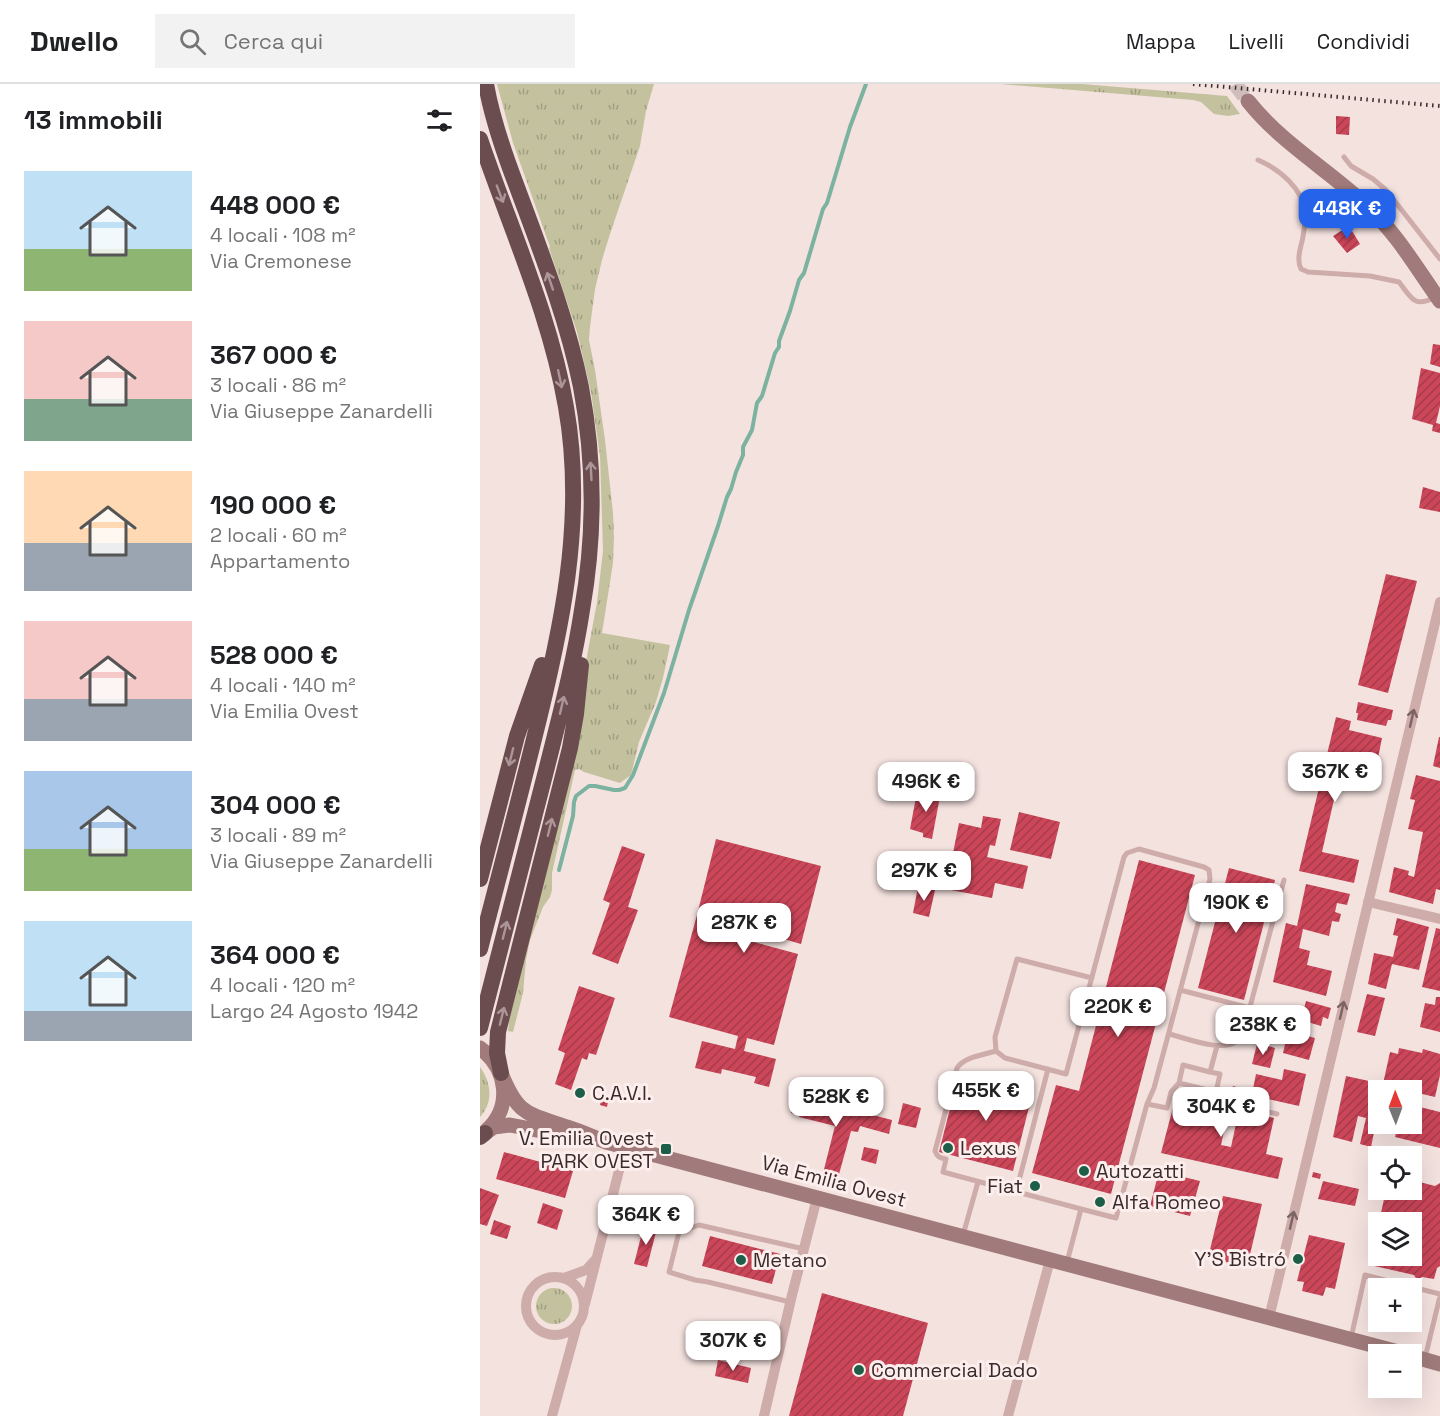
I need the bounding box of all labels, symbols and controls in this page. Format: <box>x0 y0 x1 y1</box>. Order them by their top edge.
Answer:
search box <box>155 14 575 68</box>
text: Dwello <box>30 23 119 59</box>
icon: search <box>176 25 209 58</box>
text: Cerca qui <box>224 27 323 55</box>
text: Mappa <box>1126 28 1195 55</box>
text: Livelli <box>1228 28 1284 55</box>
text: Condividi <box>1317 28 1410 55</box>
text: 13 immobili <box>24 103 163 137</box>
icon: filters <box>423 104 456 137</box>
one-way arrow <box>495 184 506 203</box>
text: 448 000 € <box>210 188 340 222</box>
pin: 448K € <box>1298 189 1396 240</box>
icon: home <box>72 195 144 267</box>
text: 448K € <box>1313 195 1381 221</box>
text: 4 locali · 108 m² <box>210 222 355 248</box>
text: Via Cremonese <box>210 248 352 274</box>
one-way arrow <box>544 272 555 291</box>
text: 367 000 € <box>210 338 337 372</box>
icon: home <box>72 345 144 417</box>
one-way arrow <box>555 369 567 388</box>
text: 3 locali · 86 m² <box>210 372 346 398</box>
text: Via Giuseppe Zanardelli <box>210 398 433 424</box>
one-way arrow <box>585 461 596 481</box>
text: 190 000 € <box>210 488 336 522</box>
icon: home <box>72 495 144 567</box>
text: 2 locali · 60 m² <box>210 522 346 548</box>
text: Appartamento <box>210 548 350 574</box>
text: 528 000 € <box>210 638 338 672</box>
icon: home <box>72 645 144 717</box>
text: 4 locali · 140 m² <box>210 672 356 698</box>
one-way arrow <box>557 696 568 715</box>
text: Via Emilia Ovest <box>210 698 359 724</box>
one-way arrow <box>1407 709 1419 728</box>
one-way arrow <box>505 747 517 766</box>
pin: 367K € <box>1286 752 1384 803</box>
text: 367K € <box>1302 758 1368 784</box>
pin: 496K € <box>877 762 975 813</box>
text: 496K € <box>892 768 960 794</box>
text: 304 000 € <box>210 788 341 822</box>
icon: home <box>72 795 144 867</box>
one-way arrow <box>545 818 557 837</box>
text: 3 locali · 89 m² <box>210 822 346 848</box>
text: Via Giuseppe Zanardelli <box>210 848 433 874</box>
pin: 297K € <box>875 851 973 902</box>
text: 297K € <box>891 857 957 883</box>
pin: 190K € <box>1187 883 1285 934</box>
text: 190K € <box>1203 889 1269 915</box>
pin: 287K € <box>695 903 793 954</box>
text: 287K € <box>711 909 777 935</box>
one-way arrow <box>499 921 511 940</box>
text: 364 000 € <box>210 938 340 972</box>
icon: home <box>72 945 144 1017</box>
text: 4 locali · 120 m² <box>210 972 355 998</box>
pin: 220K € <box>1069 987 1167 1038</box>
text: 220K € <box>1084 993 1152 1019</box>
text: Largo 24 Agosto 1942 <box>210 998 418 1024</box>
one-way arrow <box>1337 1001 1349 1020</box>
pin: 238K € <box>1214 1005 1312 1056</box>
one-way arrow <box>496 1007 508 1026</box>
text: 238K € <box>1229 1011 1297 1037</box>
pin: 455K € <box>937 1071 1035 1122</box>
pin: 528K € <box>787 1077 885 1128</box>
text: 455K € <box>952 1077 1020 1103</box>
place label: C.A.V.I. <box>592 1080 652 1106</box>
north arrow <box>1368 1080 1422 1134</box>
map controls <box>1368 1080 1422 1398</box>
text: 528K € <box>803 1083 869 1109</box>
marker: C.A.V.I. <box>573 1086 587 1100</box>
pin: 304K € <box>1172 1087 1270 1138</box>
text: 304K € <box>1187 1093 1256 1119</box>
place label: V. Emilia Ovest PARK OVEST <box>519 1125 654 1174</box>
place label: Lexus <box>960 1135 1017 1161</box>
marker: Lexus <box>941 1141 955 1155</box>
marker: V. Emilia Ovest PARK OVEST <box>659 1142 673 1156</box>
button: locate <box>1368 1146 1422 1200</box>
street label: Via Emilia Ovest <box>759 1149 909 1213</box>
place label: Autozatti <box>1096 1158 1184 1184</box>
marker: Autozatti <box>1077 1164 1091 1178</box>
place label: Fiat <box>987 1173 1023 1199</box>
marker: Fiat <box>1028 1179 1042 1193</box>
place label: Alfa Romeo <box>1112 1189 1221 1215</box>
pin: 364K € <box>597 1195 695 1246</box>
marker: Alfa Romeo <box>1093 1195 1107 1209</box>
text: 364K € <box>612 1201 680 1227</box>
one-way arrow <box>1287 1211 1299 1230</box>
button: layers <box>1368 1212 1422 1266</box>
place label: Y’S Bistró <box>1194 1246 1286 1272</box>
place label: Metano <box>753 1247 827 1273</box>
marker: Y’S Bistró <box>1291 1252 1305 1266</box>
marker: Metano <box>734 1253 748 1267</box>
button: + <box>1368 1278 1422 1332</box>
pin: 307K € <box>684 1321 782 1372</box>
text: 307K € <box>700 1327 766 1353</box>
button: − <box>1368 1344 1422 1398</box>
place label: Commercial Dado <box>871 1357 1038 1383</box>
marker: Commercial Dado <box>852 1363 866 1377</box>

